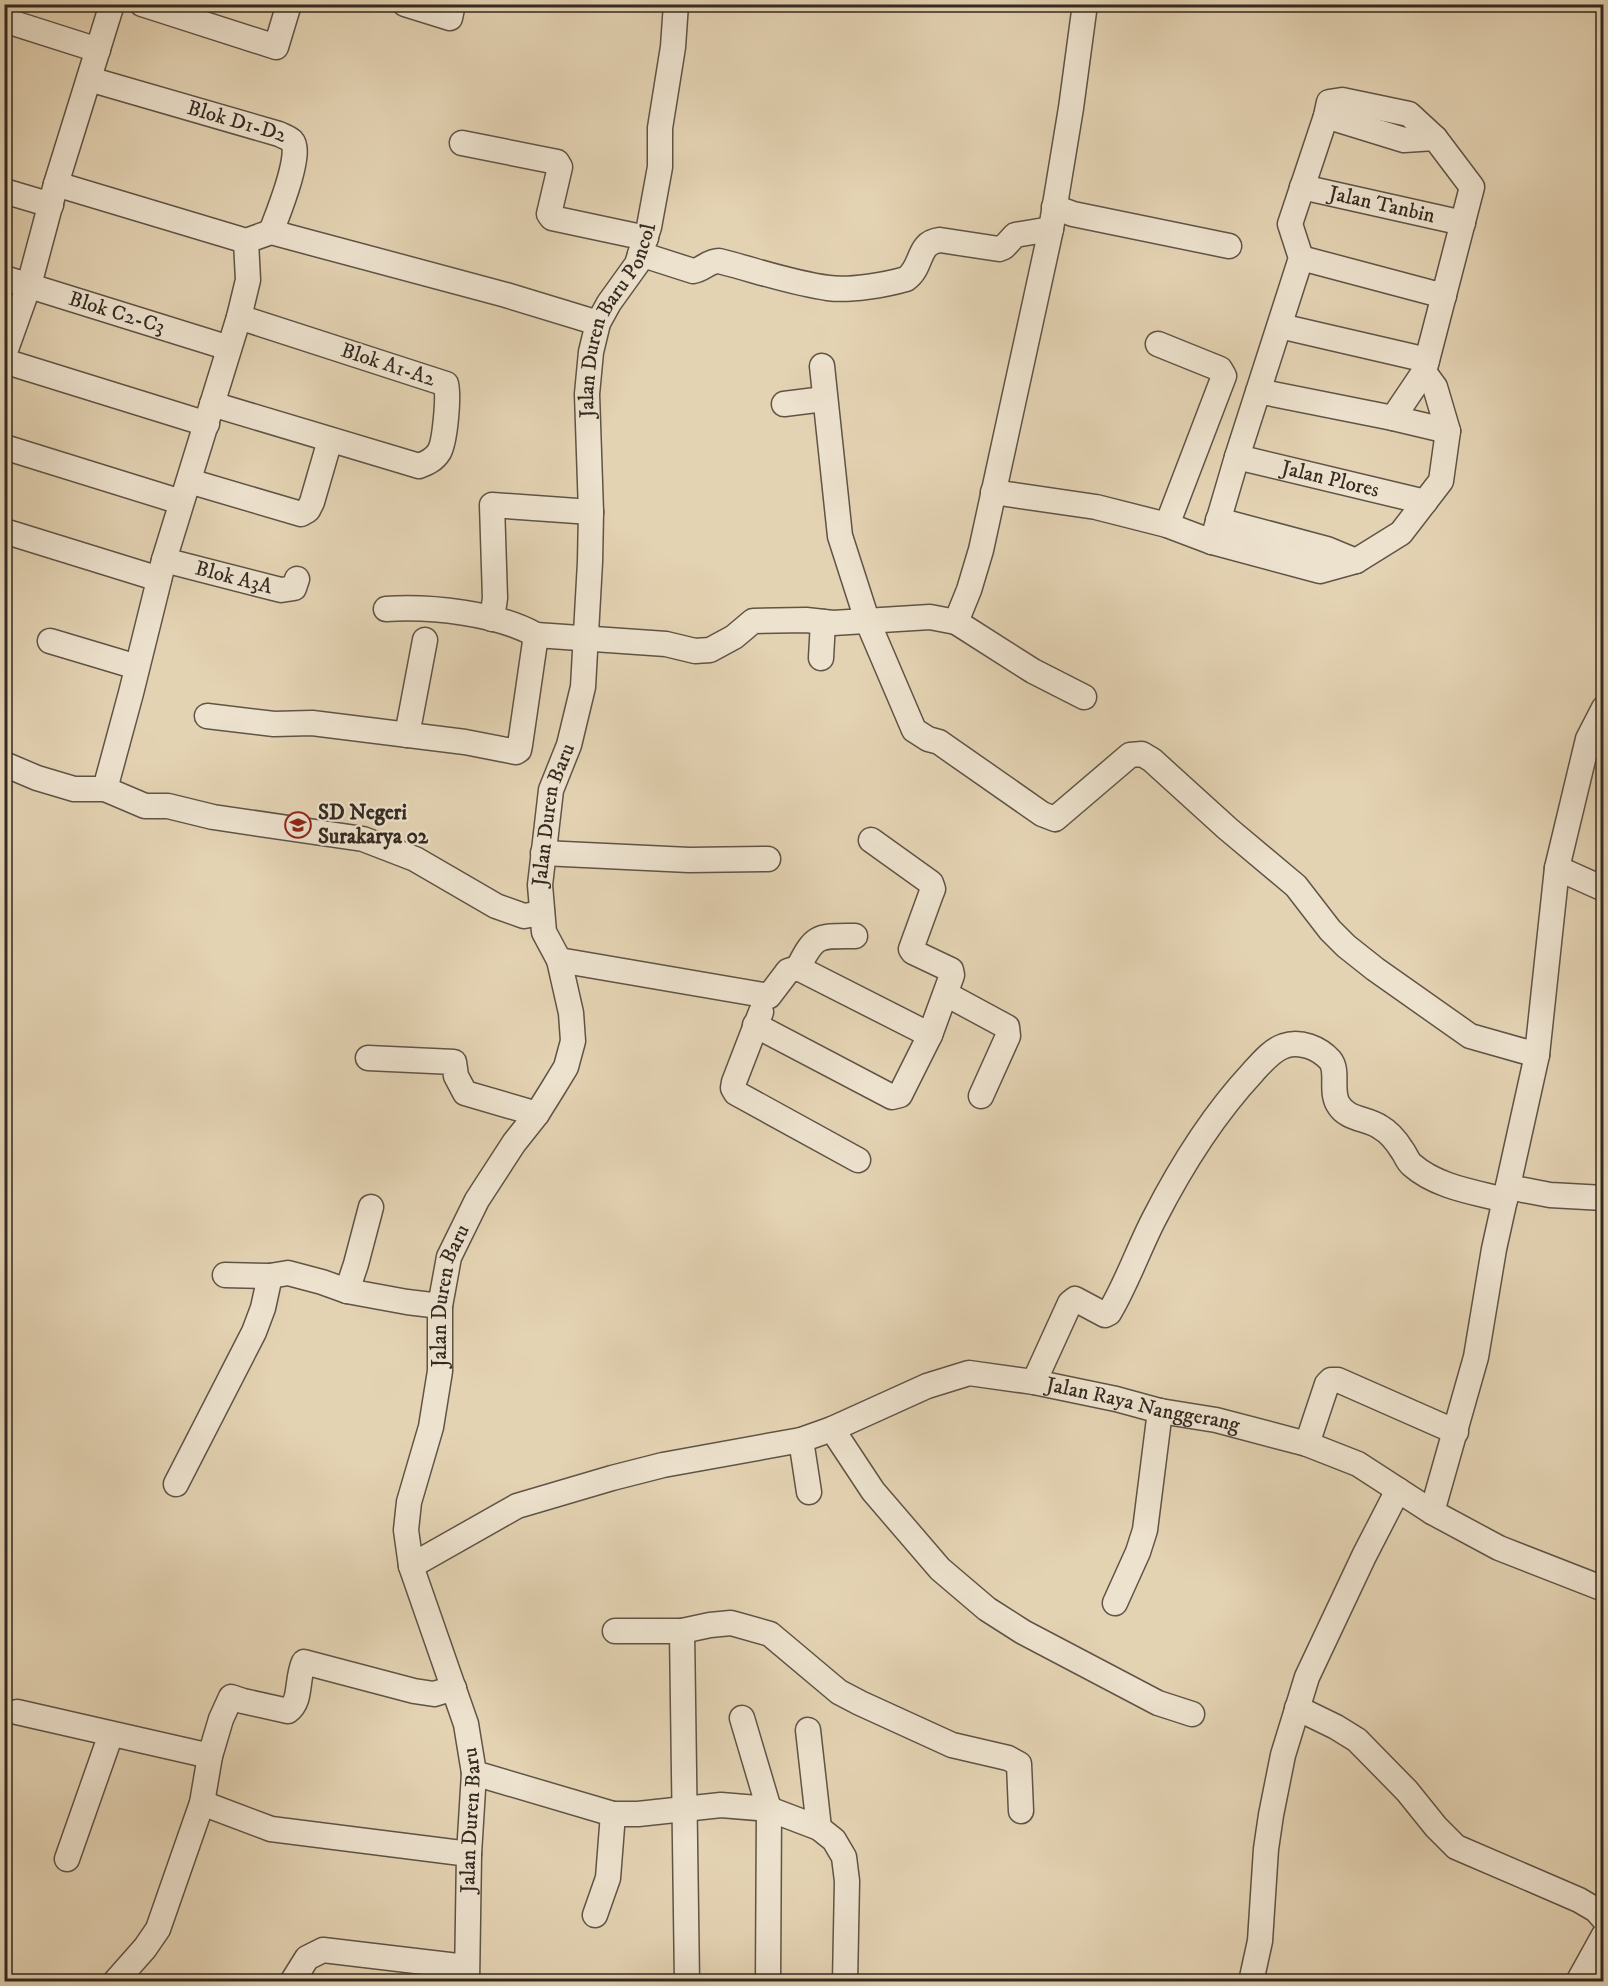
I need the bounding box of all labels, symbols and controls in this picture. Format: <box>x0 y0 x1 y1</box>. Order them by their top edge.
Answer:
street label: Blok D1-D2 <box>184 95 292 149</box>
street label: Jalan Tanbin <box>1325 180 1437 229</box>
street label: Jalan Duren Baru Poncol <box>574 221 662 420</box>
street label: Blok C2-C3 <box>65 286 168 340</box>
street label: Blok A1-A2 <box>337 338 439 393</box>
street label: Jalan Plores <box>1277 455 1382 504</box>
street label: Blok A3A <box>192 555 276 600</box>
street label: Jalan Duren Baru <box>527 740 581 890</box>
place label: SD Negeri Surakarya 02 <box>318 800 429 850</box>
school or university icon: SD Negeri Surakarya 02 <box>283 810 313 840</box>
street label: Jalan Duren Baru <box>427 1220 476 1369</box>
street label: Jalan Raya Nanggerang <box>1042 1371 1244 1439</box>
street label: Jalan Duren Baru <box>455 1746 487 1895</box>

